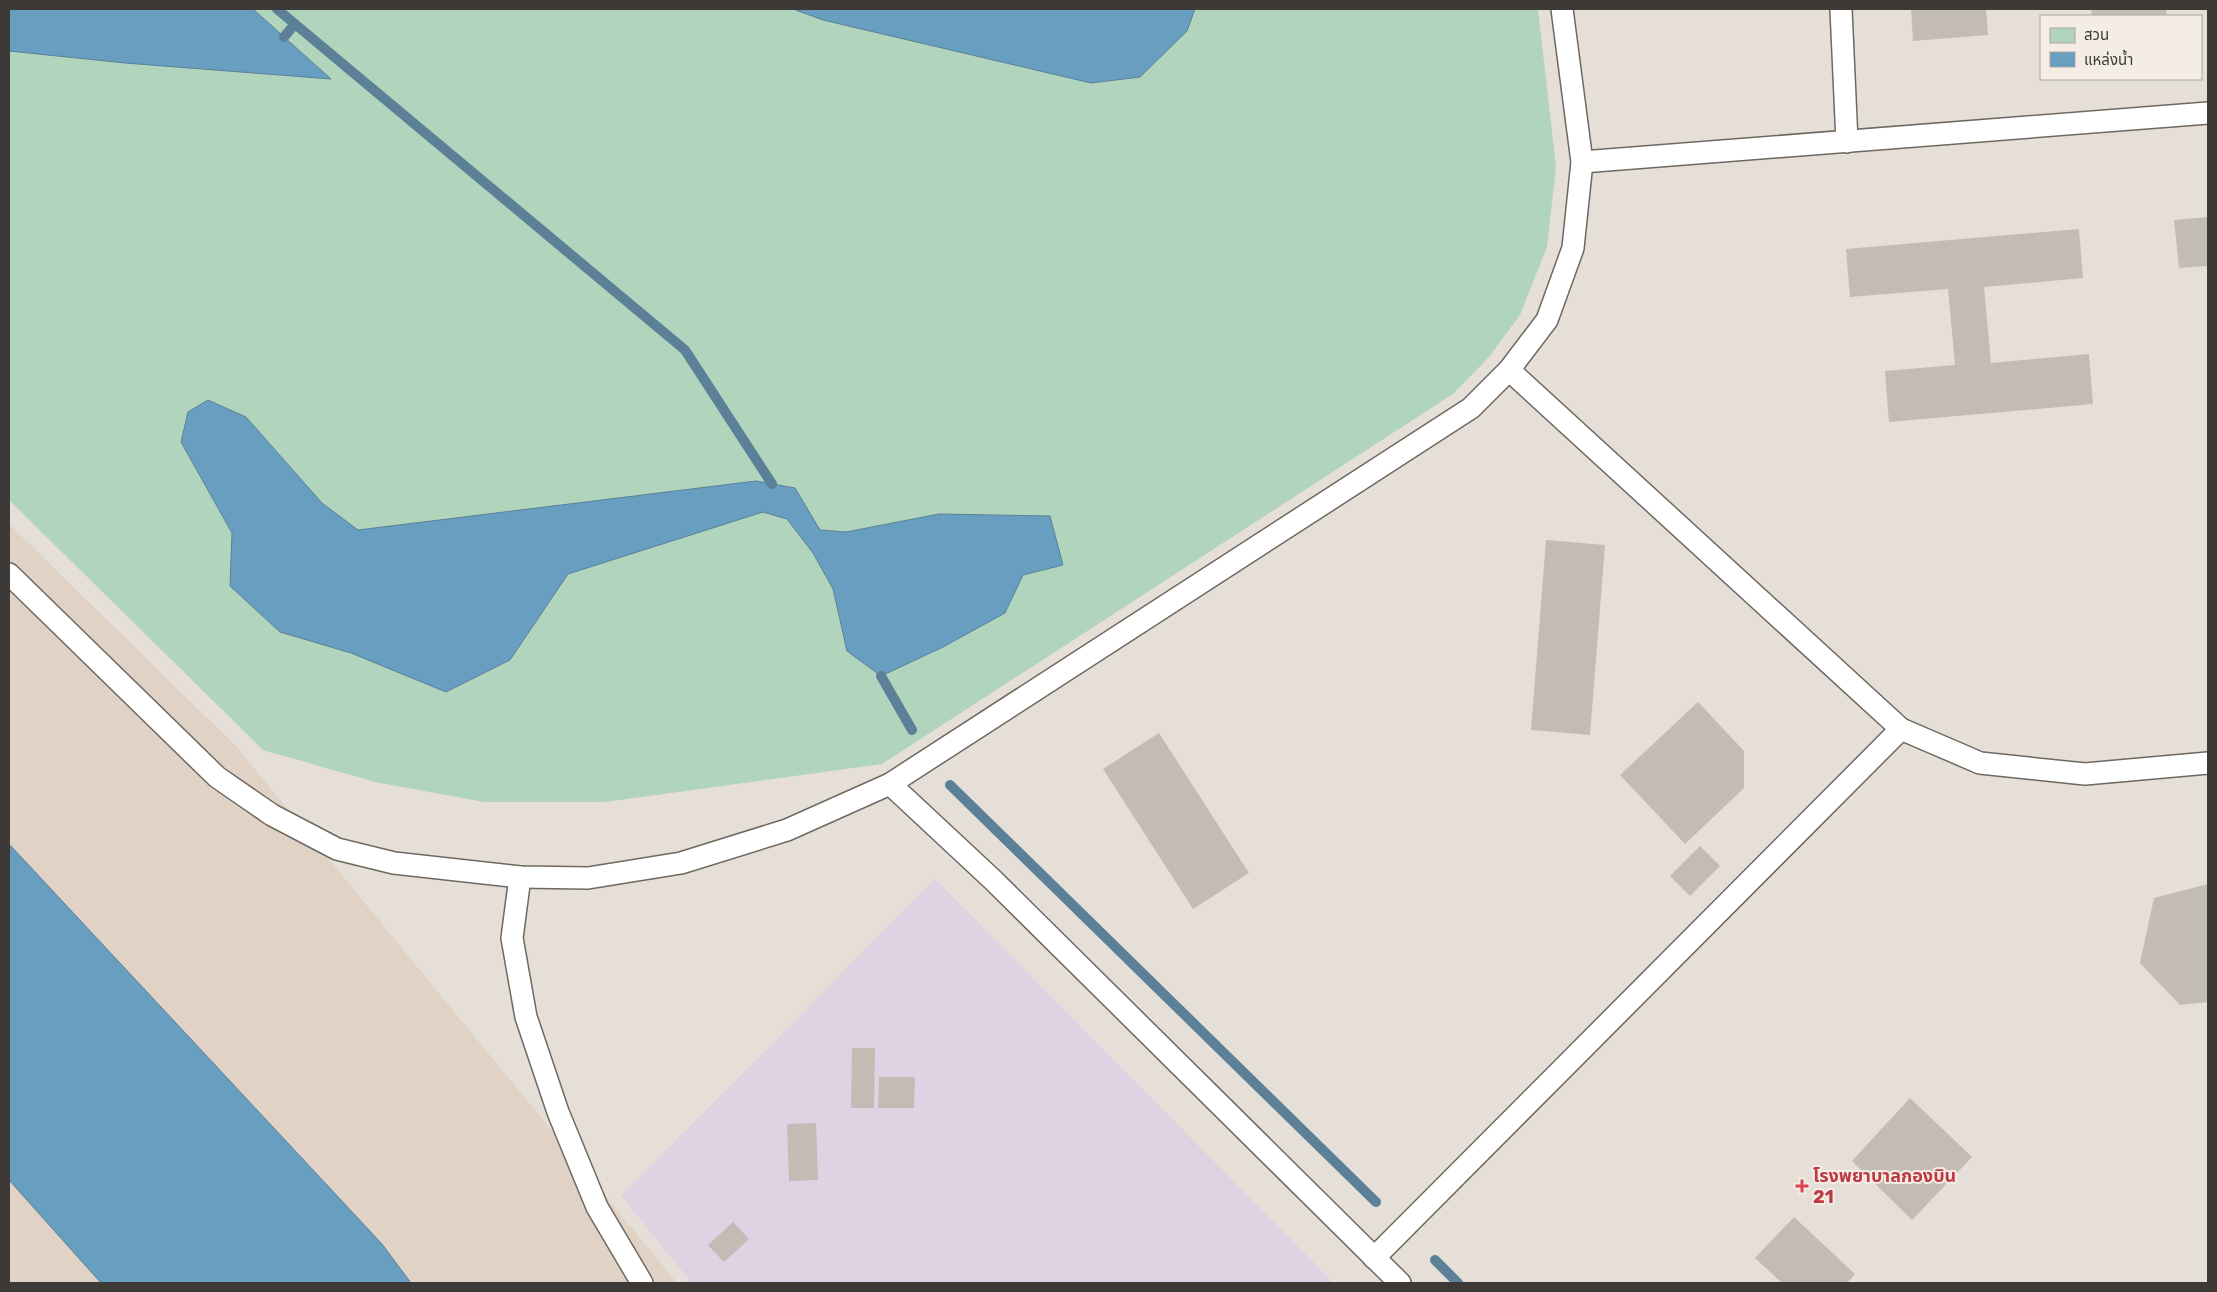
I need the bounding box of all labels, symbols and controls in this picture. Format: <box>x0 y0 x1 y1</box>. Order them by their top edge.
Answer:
legend <box>2040 15 2202 80</box>
text: สวน <box>2084 26 2109 44</box>
text: แหล่งน้ำ <box>2084 49 2133 69</box>
place label: โรงพยาบาลกองบิน 21 <box>1813 1165 1956 1208</box>
marker: โรงพยาบาลกองบิน 21 <box>1795 1179 1809 1193</box>

